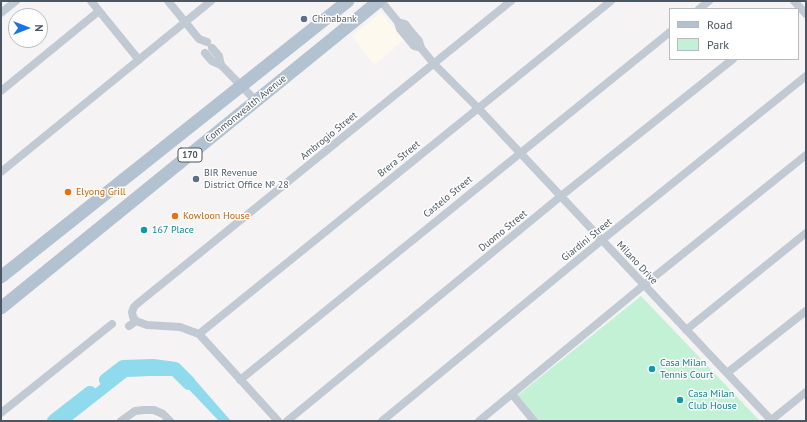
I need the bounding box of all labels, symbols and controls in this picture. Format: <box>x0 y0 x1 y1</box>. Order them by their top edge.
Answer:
north arrow <box>8 8 48 48</box>
legend <box>669 8 799 60</box>
place label: Chinabank <box>312 13 357 25</box>
marker: Chinabank <box>299 14 309 24</box>
text: Road <box>707 17 732 32</box>
text: N <box>32 24 46 32</box>
text: Park <box>707 37 729 52</box>
street label: Commonwealth Avenue <box>203 73 289 145</box>
street label: Ambrogio Street <box>298 109 360 163</box>
street label: Brera Street <box>375 138 423 180</box>
road number: 170 <box>178 148 202 162</box>
place label: BIR Revenue District Office № 28 <box>204 167 289 190</box>
marker: BIR Revenue District Office № 28 <box>191 174 201 184</box>
street label: Castelo Street <box>421 174 475 220</box>
place label: Elyong Grill <box>76 186 126 198</box>
marker: Elyong Grill <box>63 187 73 197</box>
street label: Duomo Street <box>476 208 530 254</box>
place label: Kowloon House <box>183 210 250 222</box>
marker: Kowloon House <box>170 211 180 221</box>
street label: Giardini Street <box>559 216 615 264</box>
place label: 167 Place <box>152 224 194 236</box>
marker: 167 Place <box>139 225 149 235</box>
street label: Milano Drive <box>614 239 660 287</box>
place label: Casa Milan Tennis Court <box>660 357 713 380</box>
marker: Casa Milan Tennis Court <box>647 364 657 374</box>
place label: Casa Milan Club House <box>688 388 737 412</box>
marker: Casa Milan Club House <box>675 395 685 405</box>

